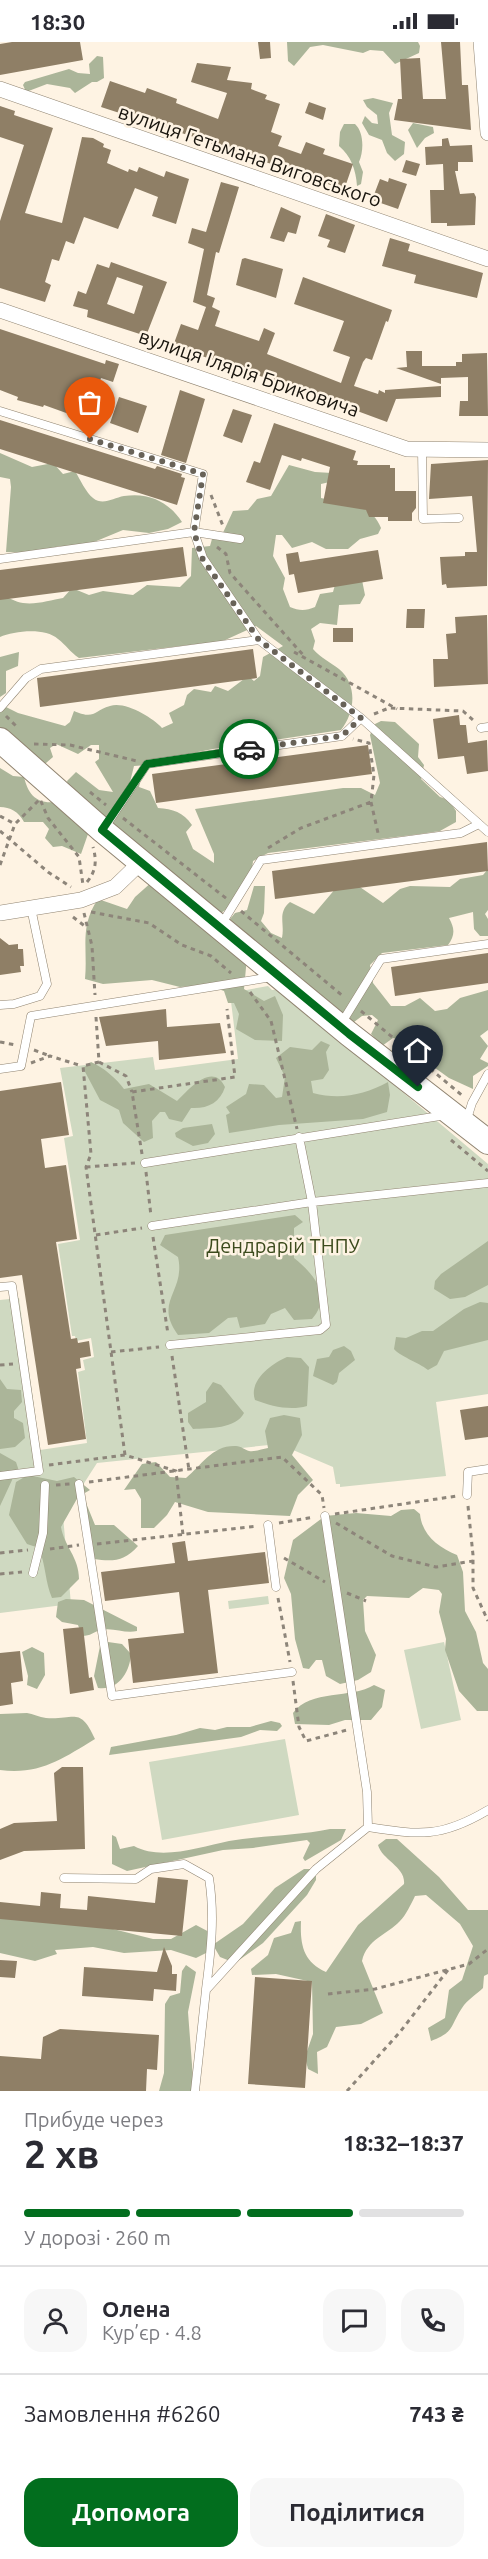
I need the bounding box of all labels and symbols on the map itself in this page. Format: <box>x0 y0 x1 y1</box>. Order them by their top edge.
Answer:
street label: вулиця Гетьмана Виговського <box>116 100 385 211</box>
street label: вулиця Ілярія Бриковича <box>136 324 362 421</box>
pin <box>64 377 115 439</box>
courier <box>219 719 279 779</box>
pin <box>392 1025 443 1087</box>
park label: Дендрарій ТНПУ <box>206 1234 360 1257</box>

